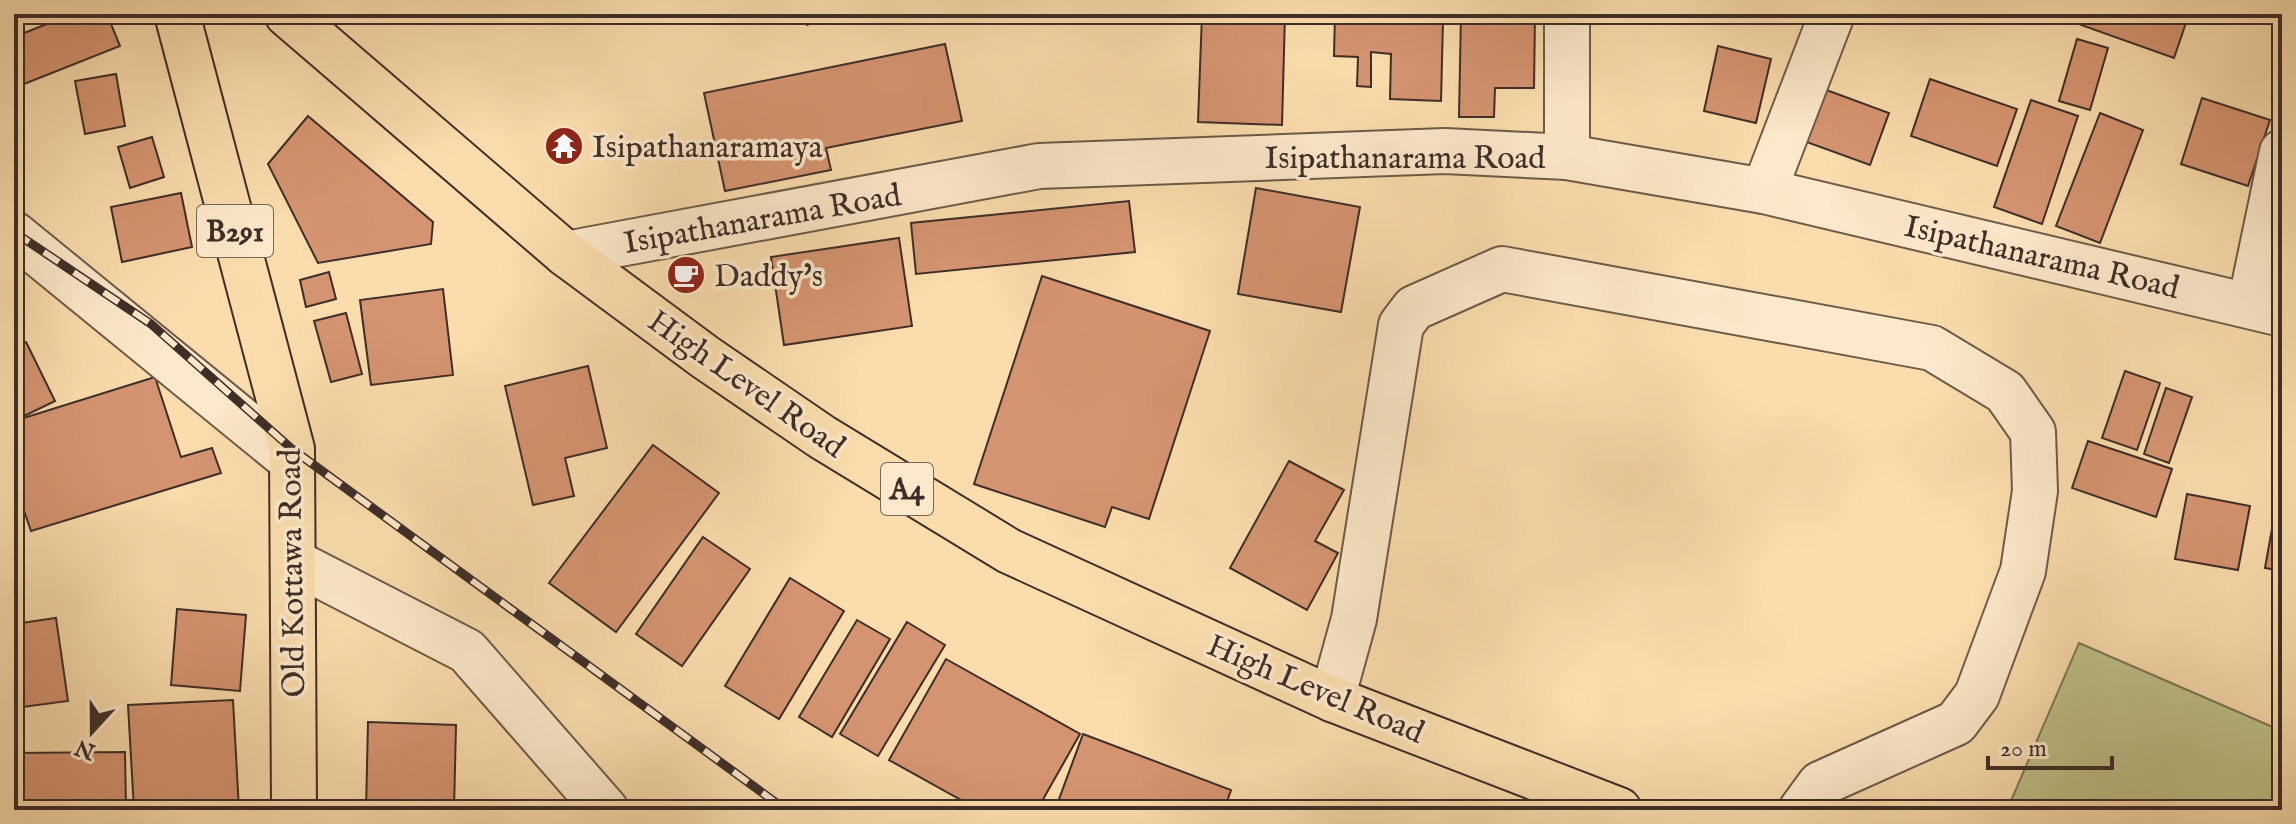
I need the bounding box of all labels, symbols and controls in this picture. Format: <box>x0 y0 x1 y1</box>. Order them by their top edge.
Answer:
temple icon: Isipathanaramaya <box>543 125 585 167</box>
place label: Isipathanaramaya <box>592 128 823 169</box>
street label: Isipathanarama Road <box>1265 139 1546 180</box>
street label: Isipathanarama Road <box>621 176 905 265</box>
road number: B291 <box>197 205 273 257</box>
street label: Isipathanarama Road <box>1900 207 2184 310</box>
cafe icon: Daddy's <box>665 254 707 296</box>
place label: Daddy's <box>714 257 823 298</box>
street label: High Level Road <box>639 302 853 469</box>
street label: Old Kottawa Road <box>271 447 316 698</box>
road number: A4 <box>881 463 933 515</box>
street label: High Level Road <box>1200 626 1431 755</box>
north arrow <box>52 692 132 772</box>
scale bar <box>1988 720 2112 770</box>
text: N <box>72 732 100 766</box>
text: 20 m <box>2000 734 2047 765</box>

